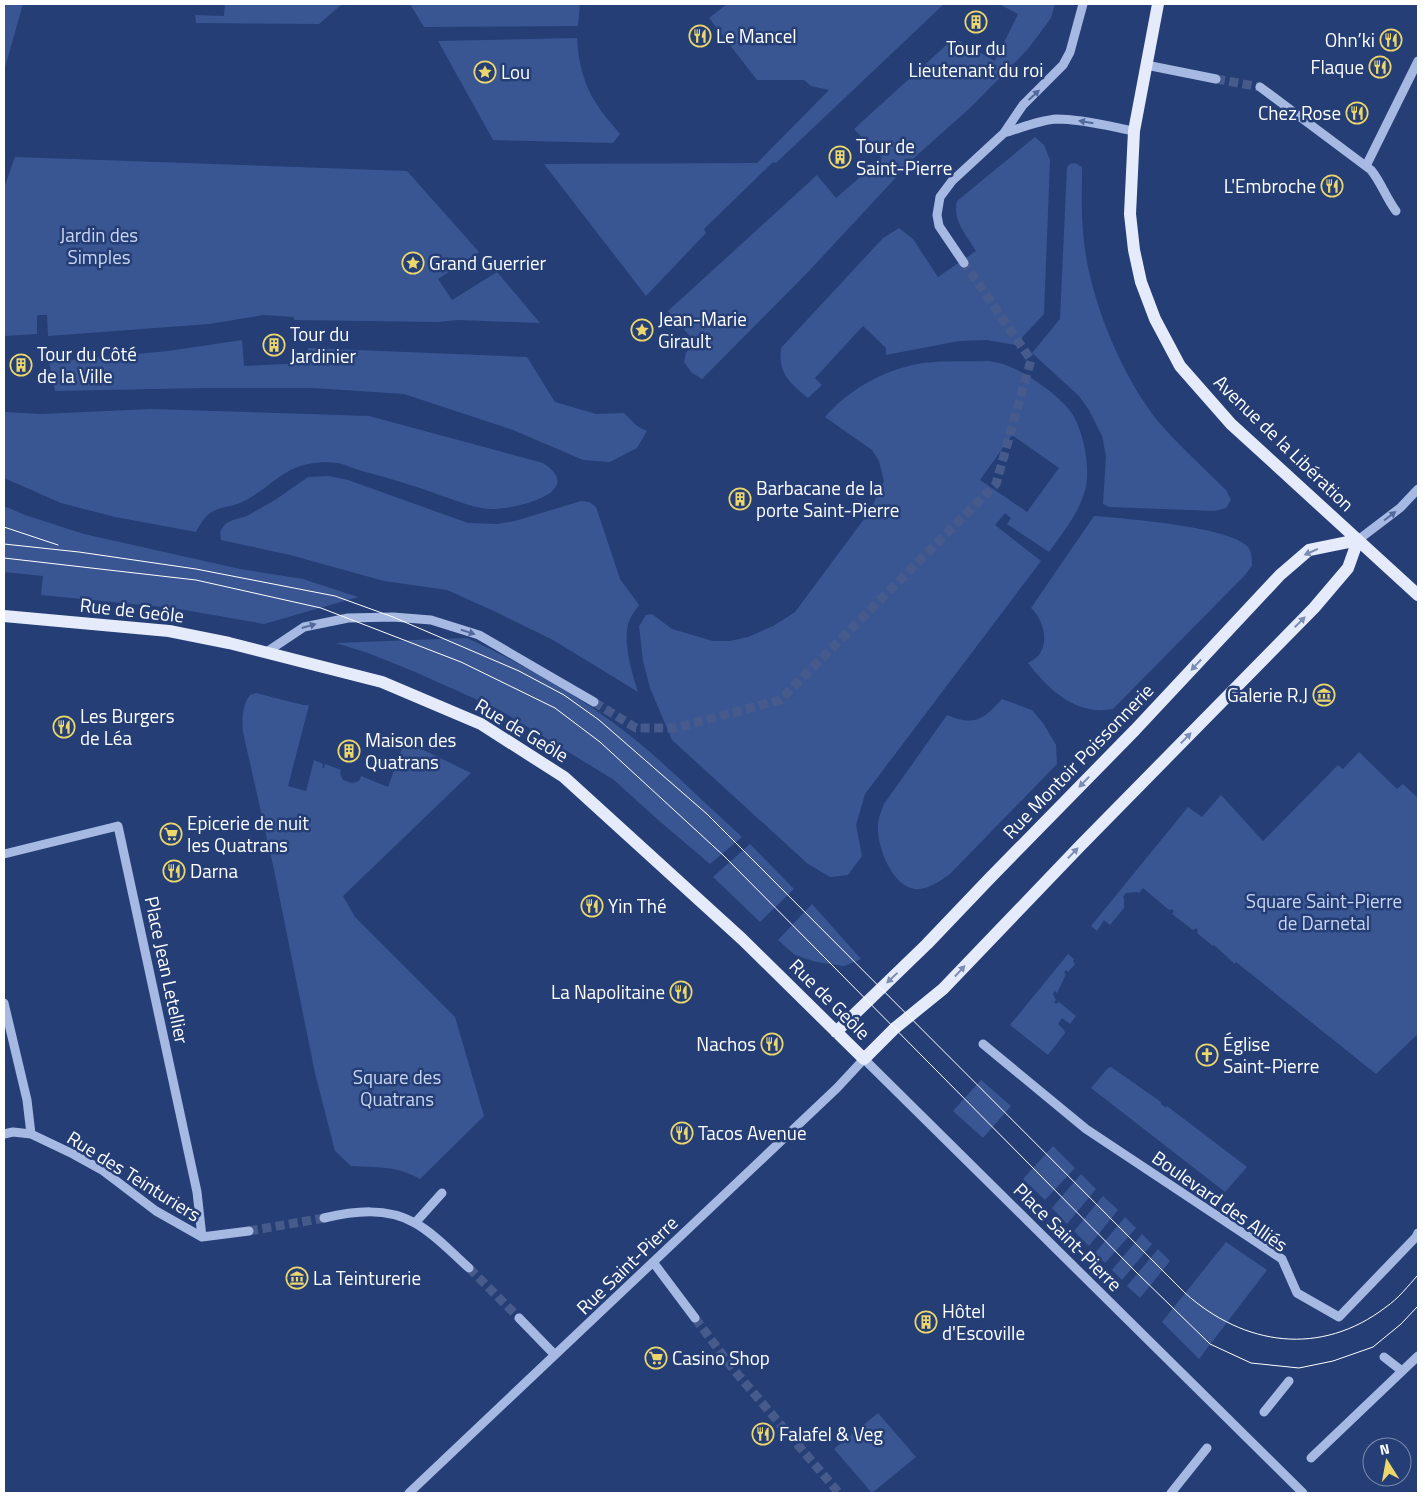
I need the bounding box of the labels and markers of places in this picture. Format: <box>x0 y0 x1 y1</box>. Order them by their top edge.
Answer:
building icon: Tour du Lieutenant du roi <box>964 10 988 34</box>
place label: Le Mancel <box>716 21 797 50</box>
restaurant icon: Le Mancel <box>688 24 712 48</box>
place label: Ohn’ki <box>1325 25 1375 54</box>
restaurant icon: Ohn’ki <box>1379 28 1403 52</box>
place label: Tour du Lieutenant du roi <box>909 33 1043 84</box>
place label: Flaque <box>1310 52 1364 81</box>
restaurant icon: Flaque <box>1368 55 1392 79</box>
place label: Lou <box>501 57 530 86</box>
place icon: Lou <box>473 60 497 84</box>
place label: Chez Rose <box>1258 98 1341 127</box>
restaurant icon: Chez Rose <box>1345 101 1369 125</box>
place label: Tour de Saint-Pierre <box>856 131 952 182</box>
building icon: Tour de Saint-Pierre <box>828 145 852 169</box>
place label: L'Embroche <box>1224 171 1316 200</box>
restaurant icon: L'Embroche <box>1320 174 1344 198</box>
place label: Grand Guerrier <box>429 248 547 277</box>
place icon: Grand Guerrier <box>401 251 425 275</box>
place label: Jean-Marie Girault <box>658 304 747 355</box>
place icon: Jean-Marie Girault <box>630 318 654 342</box>
place label: Tour du Jardinier <box>290 319 357 370</box>
building icon: Tour du Jardinier <box>262 333 286 357</box>
place label: Tour du Côté de la Ville <box>37 339 137 390</box>
building icon: Tour du Côté de la Ville <box>9 353 33 377</box>
place label: Barbacane de la porte Saint-Pierre <box>756 473 899 524</box>
building icon: Barbacane de la porte Saint-Pierre <box>728 487 752 511</box>
place label: Galerie R.J <box>1227 680 1308 709</box>
museum icon: Galerie R.J <box>1312 683 1336 707</box>
place label: Les Burgers de Léa <box>80 701 175 752</box>
restaurant icon: Les Burgers de Léa <box>52 715 76 739</box>
place label: Maison des Quatrans <box>365 725 457 776</box>
building icon: Maison des Quatrans <box>337 739 361 763</box>
place label: Epicerie de nuit les Quatrans <box>187 808 309 859</box>
supermarket icon: Epicerie de nuit les Quatrans <box>159 822 183 846</box>
place label: Darna <box>190 856 239 885</box>
restaurant icon: Darna <box>162 859 186 883</box>
place label: Yin Thé <box>608 891 667 920</box>
restaurant icon: Yin Thé <box>580 894 604 918</box>
place label: La Napolitaine <box>551 977 665 1006</box>
restaurant icon: La Napolitaine <box>669 980 693 1004</box>
place label: Nachos <box>696 1029 756 1058</box>
place label: Église Saint-Pierre <box>1223 1029 1319 1080</box>
restaurant icon: Nachos <box>760 1032 784 1056</box>
church icon: Église Saint-Pierre <box>1195 1043 1219 1067</box>
place label: Tacos Avenue <box>698 1118 806 1147</box>
restaurant icon: Tacos Avenue <box>670 1121 694 1145</box>
place label: La Teinturerie <box>313 1263 421 1292</box>
museum icon: La Teinturerie <box>285 1266 309 1290</box>
place label: Hôtel d'Escoville <box>942 1296 1025 1347</box>
building icon: Hôtel d'Escoville <box>914 1310 938 1334</box>
place label: Casino Shop <box>672 1343 770 1372</box>
supermarket icon: Casino Shop <box>644 1346 668 1370</box>
place label: Falafel & Veg <box>779 1419 883 1448</box>
restaurant icon: Falafel & Veg <box>751 1422 775 1446</box>

